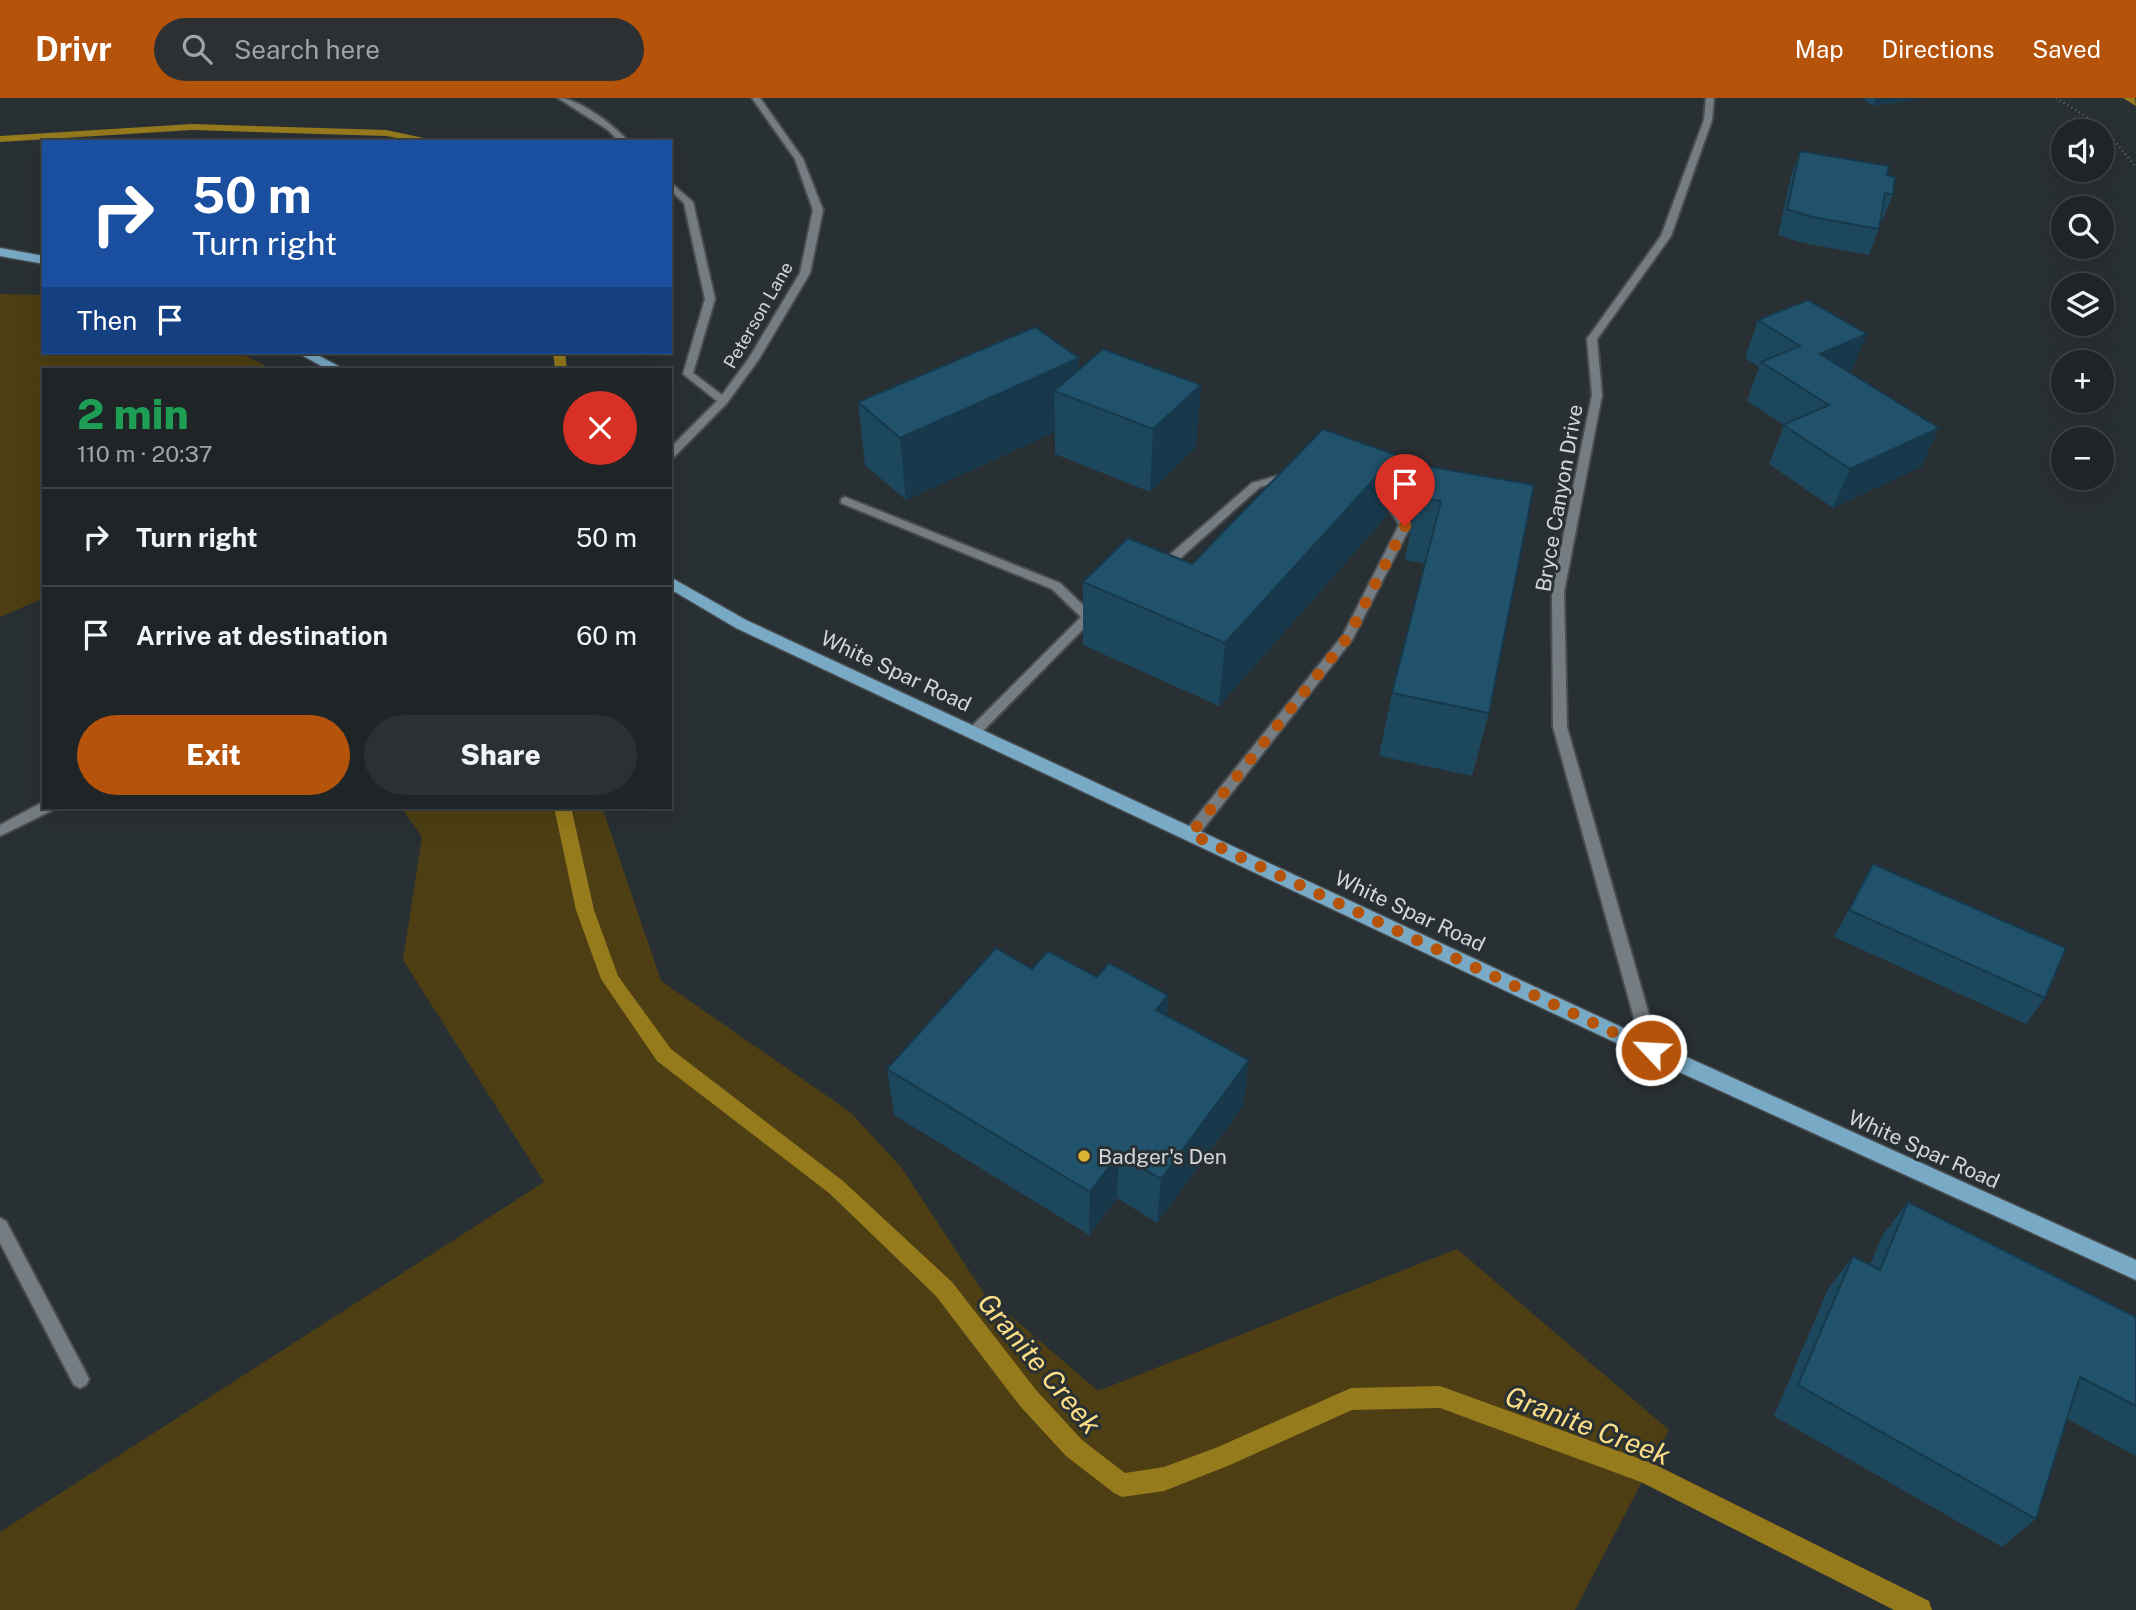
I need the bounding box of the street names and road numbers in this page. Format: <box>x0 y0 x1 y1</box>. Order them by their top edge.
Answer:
street label: Peterson Lane <box>719 258 797 372</box>
street label: Bryce Canyon Drive <box>1530 402 1588 594</box>
street label: White Spar Road <box>817 625 975 717</box>
street label: White Spar Road <box>1331 865 1489 957</box>
street label: White Spar Road <box>1844 1104 2004 1194</box>

